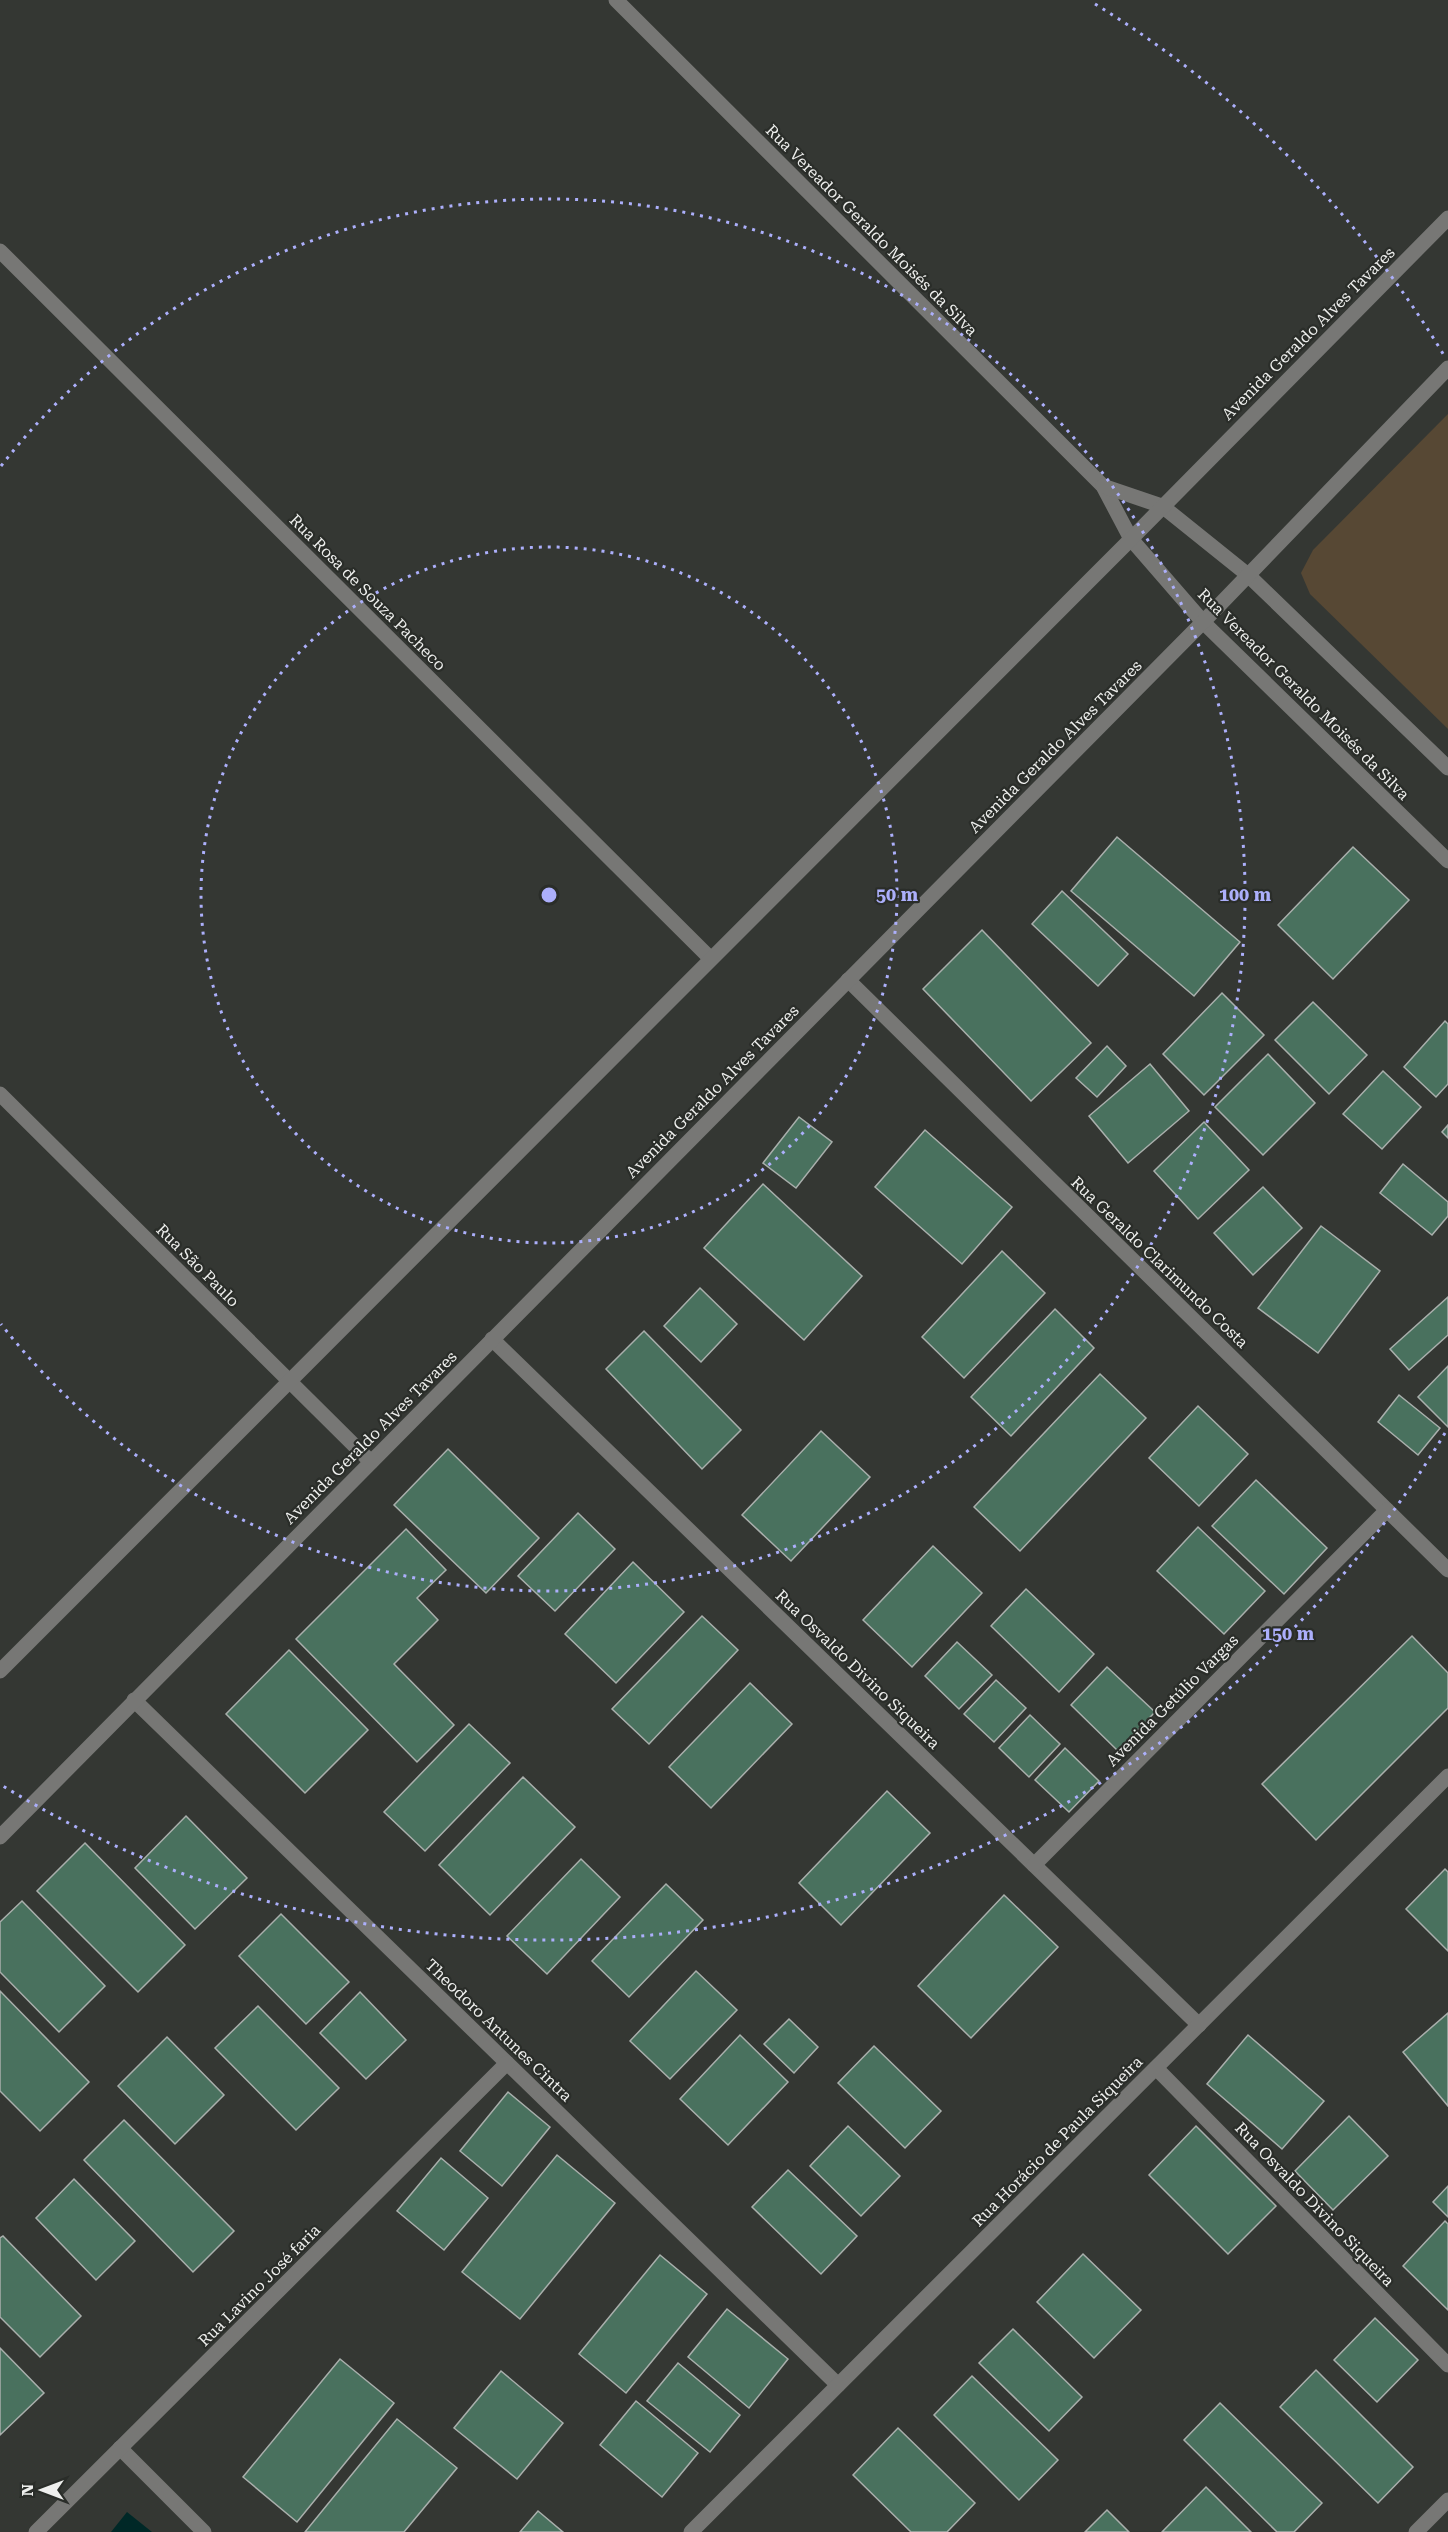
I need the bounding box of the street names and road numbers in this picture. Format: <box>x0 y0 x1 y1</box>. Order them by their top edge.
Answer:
street label: Rua Vereador Geraldo Moisés da Silva <box>762 121 982 340</box>
street label: Avenida Geraldo Alves Tavares <box>1218 243 1399 424</box>
street label: Rua Rosa de Souza Pacheco <box>286 510 450 675</box>
street label: Rua Vereador Geraldo Moisés da Silva <box>1194 585 1414 804</box>
street label: Avenida Geraldo Alves Tavares <box>965 656 1146 837</box>
street label: Avenida Geraldo Alves Tavares <box>622 1001 803 1182</box>
street label: Rua Geraldo Clarimundo Costa <box>1067 1173 1252 1352</box>
street label: Rua São Paulo <box>152 1220 243 1311</box>
street label: Avenida Geraldo Alves Tavares <box>280 1347 461 1528</box>
street label: Rua Osvaldo Divino Siqueira <box>772 1586 944 1753</box>
street label: Avenida Getúlio Vargas <box>1103 1630 1242 1770</box>
street label: Theodoro Antunes Cintra <box>421 1955 576 2106</box>
street label: Rua Horácio de Paula Siqueira <box>968 2052 1147 2230</box>
street label: Rua Osvaldo Divino Siqueira <box>1231 2118 1398 2291</box>
street label: Rua Lavino José faria <box>195 2220 324 2350</box>

